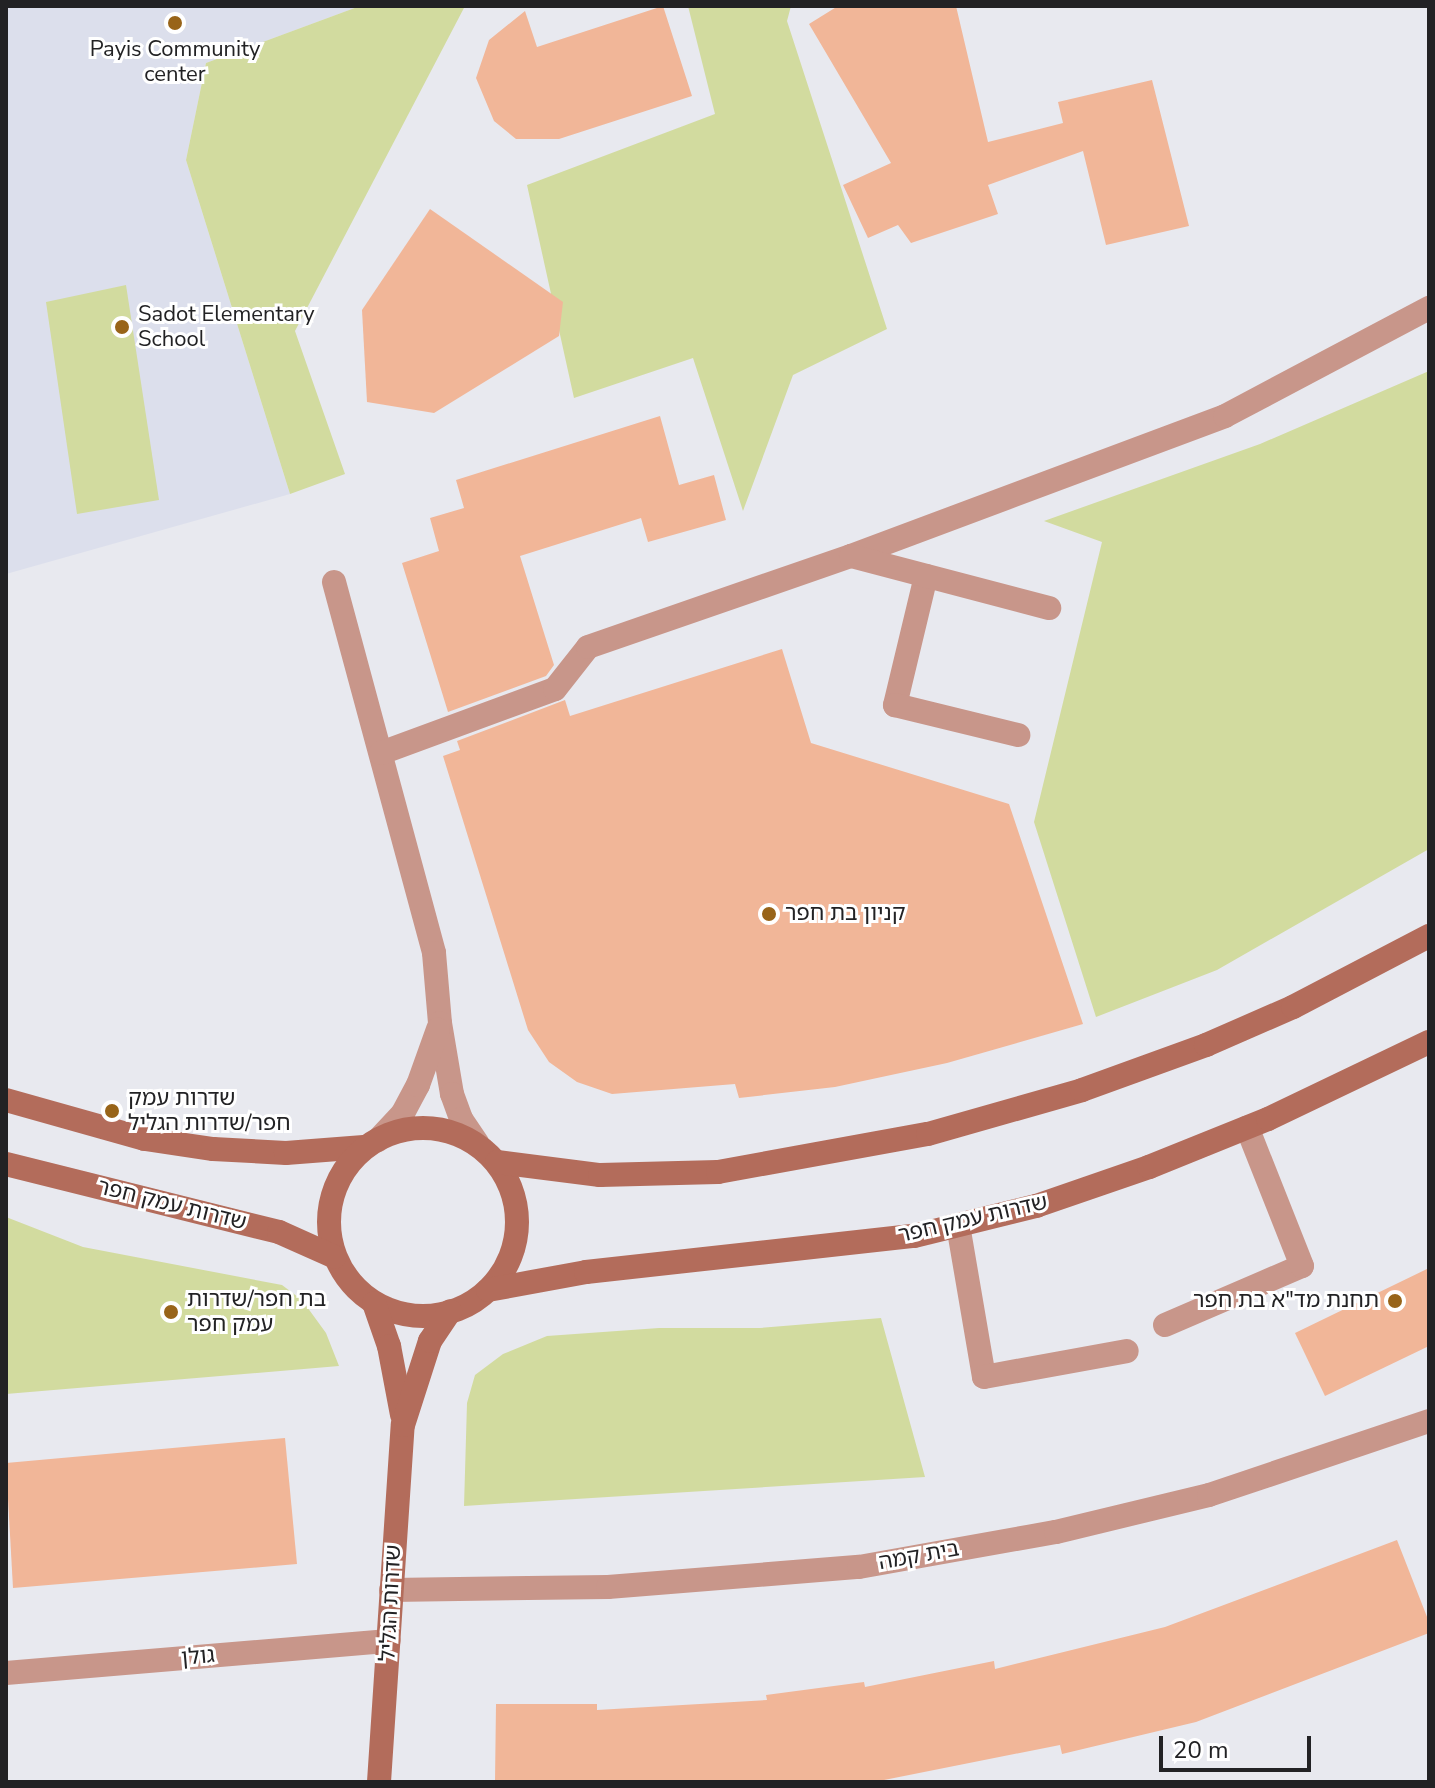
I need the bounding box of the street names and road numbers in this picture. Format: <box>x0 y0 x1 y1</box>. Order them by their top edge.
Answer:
street label: שדרות עמק חפר <box>95 1174 249 1236</box>
street label: שדרות עמק חפר <box>896 1189 1050 1249</box>
street label: בית קמה <box>877 1536 961 1576</box>
street label: שדרות הגליל <box>375 1544 407 1662</box>
street label: גולן <box>180 1642 216 1672</box>

